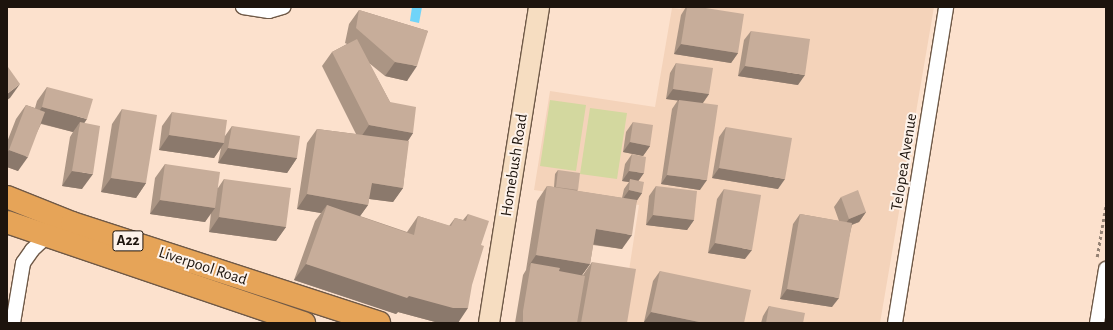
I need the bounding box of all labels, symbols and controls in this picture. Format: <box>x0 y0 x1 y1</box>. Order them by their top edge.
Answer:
street label: Homebush Road <box>496 112 532 218</box>
street label: Telopea Avenue <box>887 112 921 212</box>
road number: A22 <box>112 228 144 254</box>
street label: Liverpool Road <box>156 243 250 289</box>

